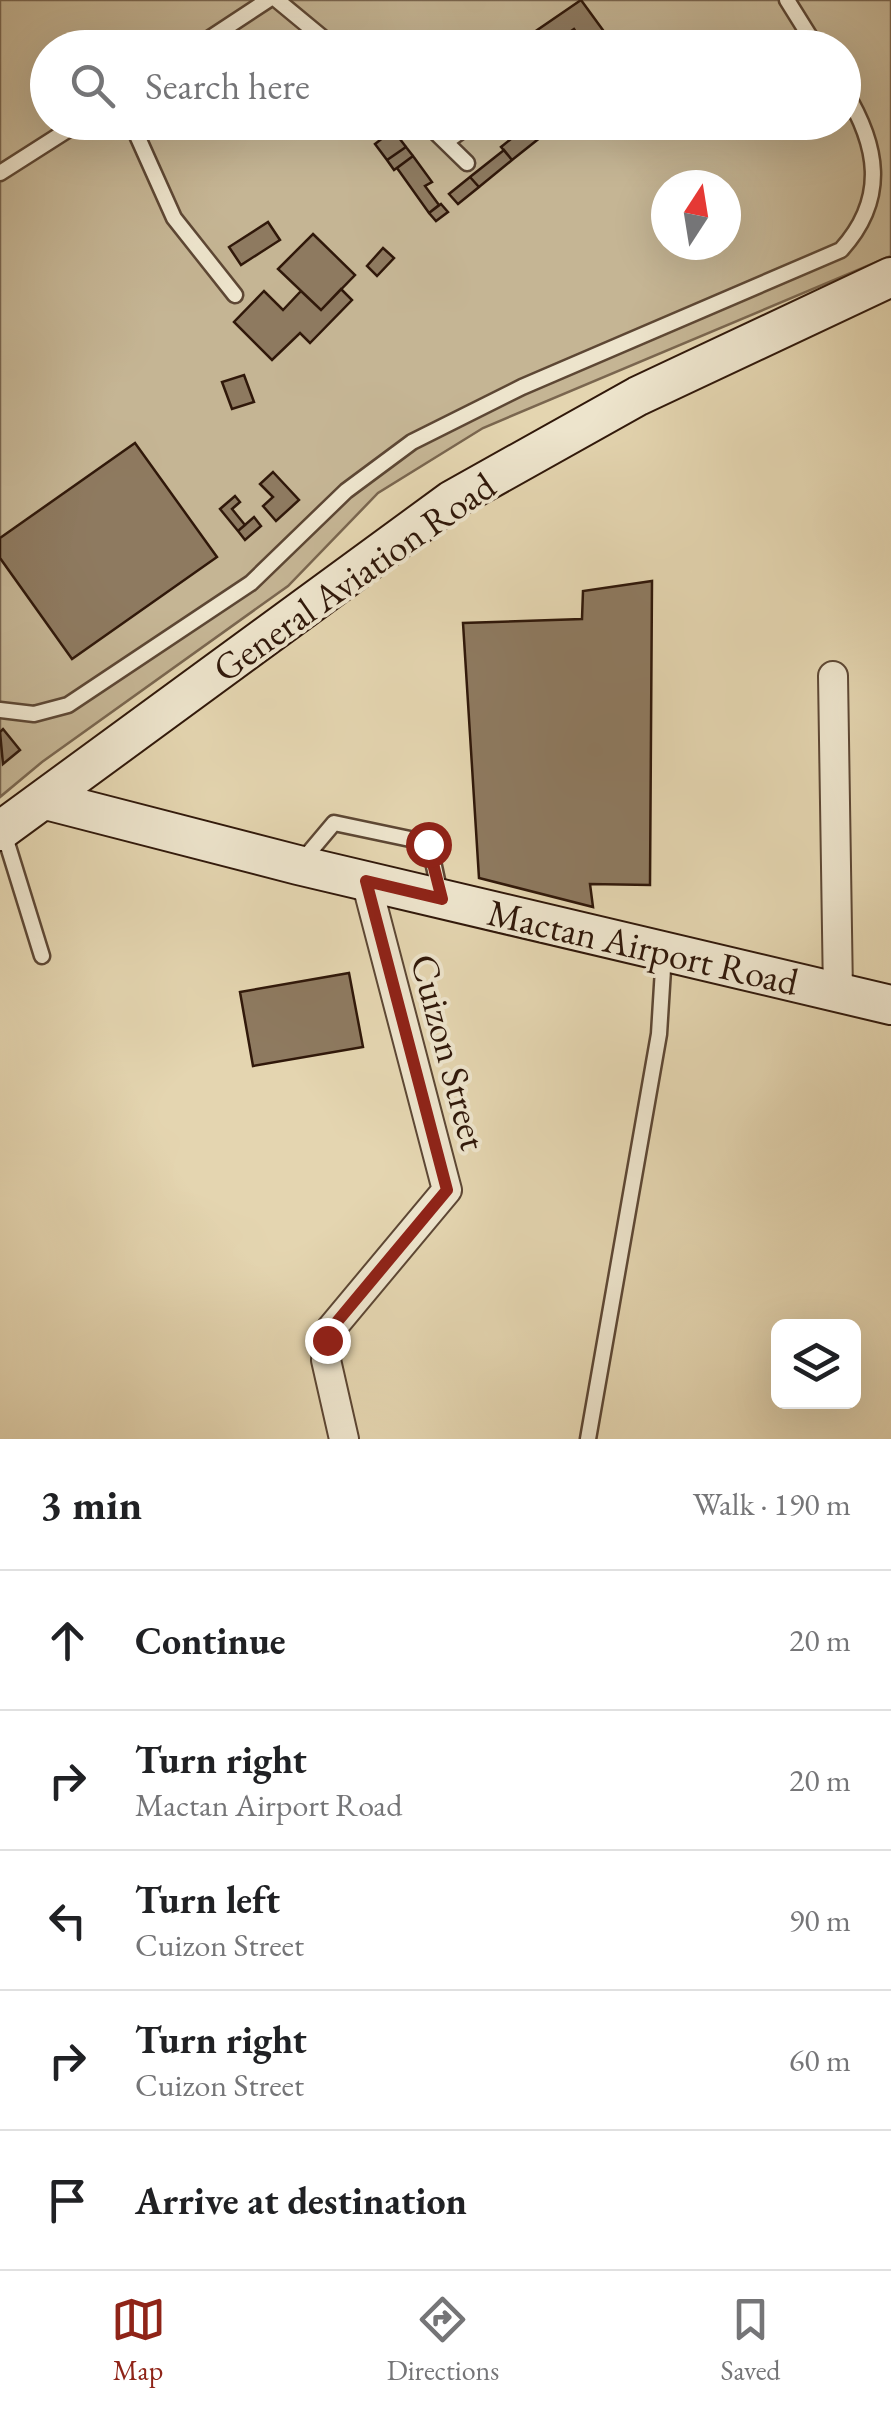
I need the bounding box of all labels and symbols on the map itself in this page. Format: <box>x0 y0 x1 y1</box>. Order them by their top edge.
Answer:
north arrow <box>651 170 741 260</box>
street label: General Aviation Road <box>203 460 505 692</box>
route start <box>406 822 452 868</box>
street label: Mactan Airport Road <box>483 887 804 1006</box>
street label: Cuizon Street <box>400 949 499 1155</box>
route end <box>305 1318 351 1364</box>

